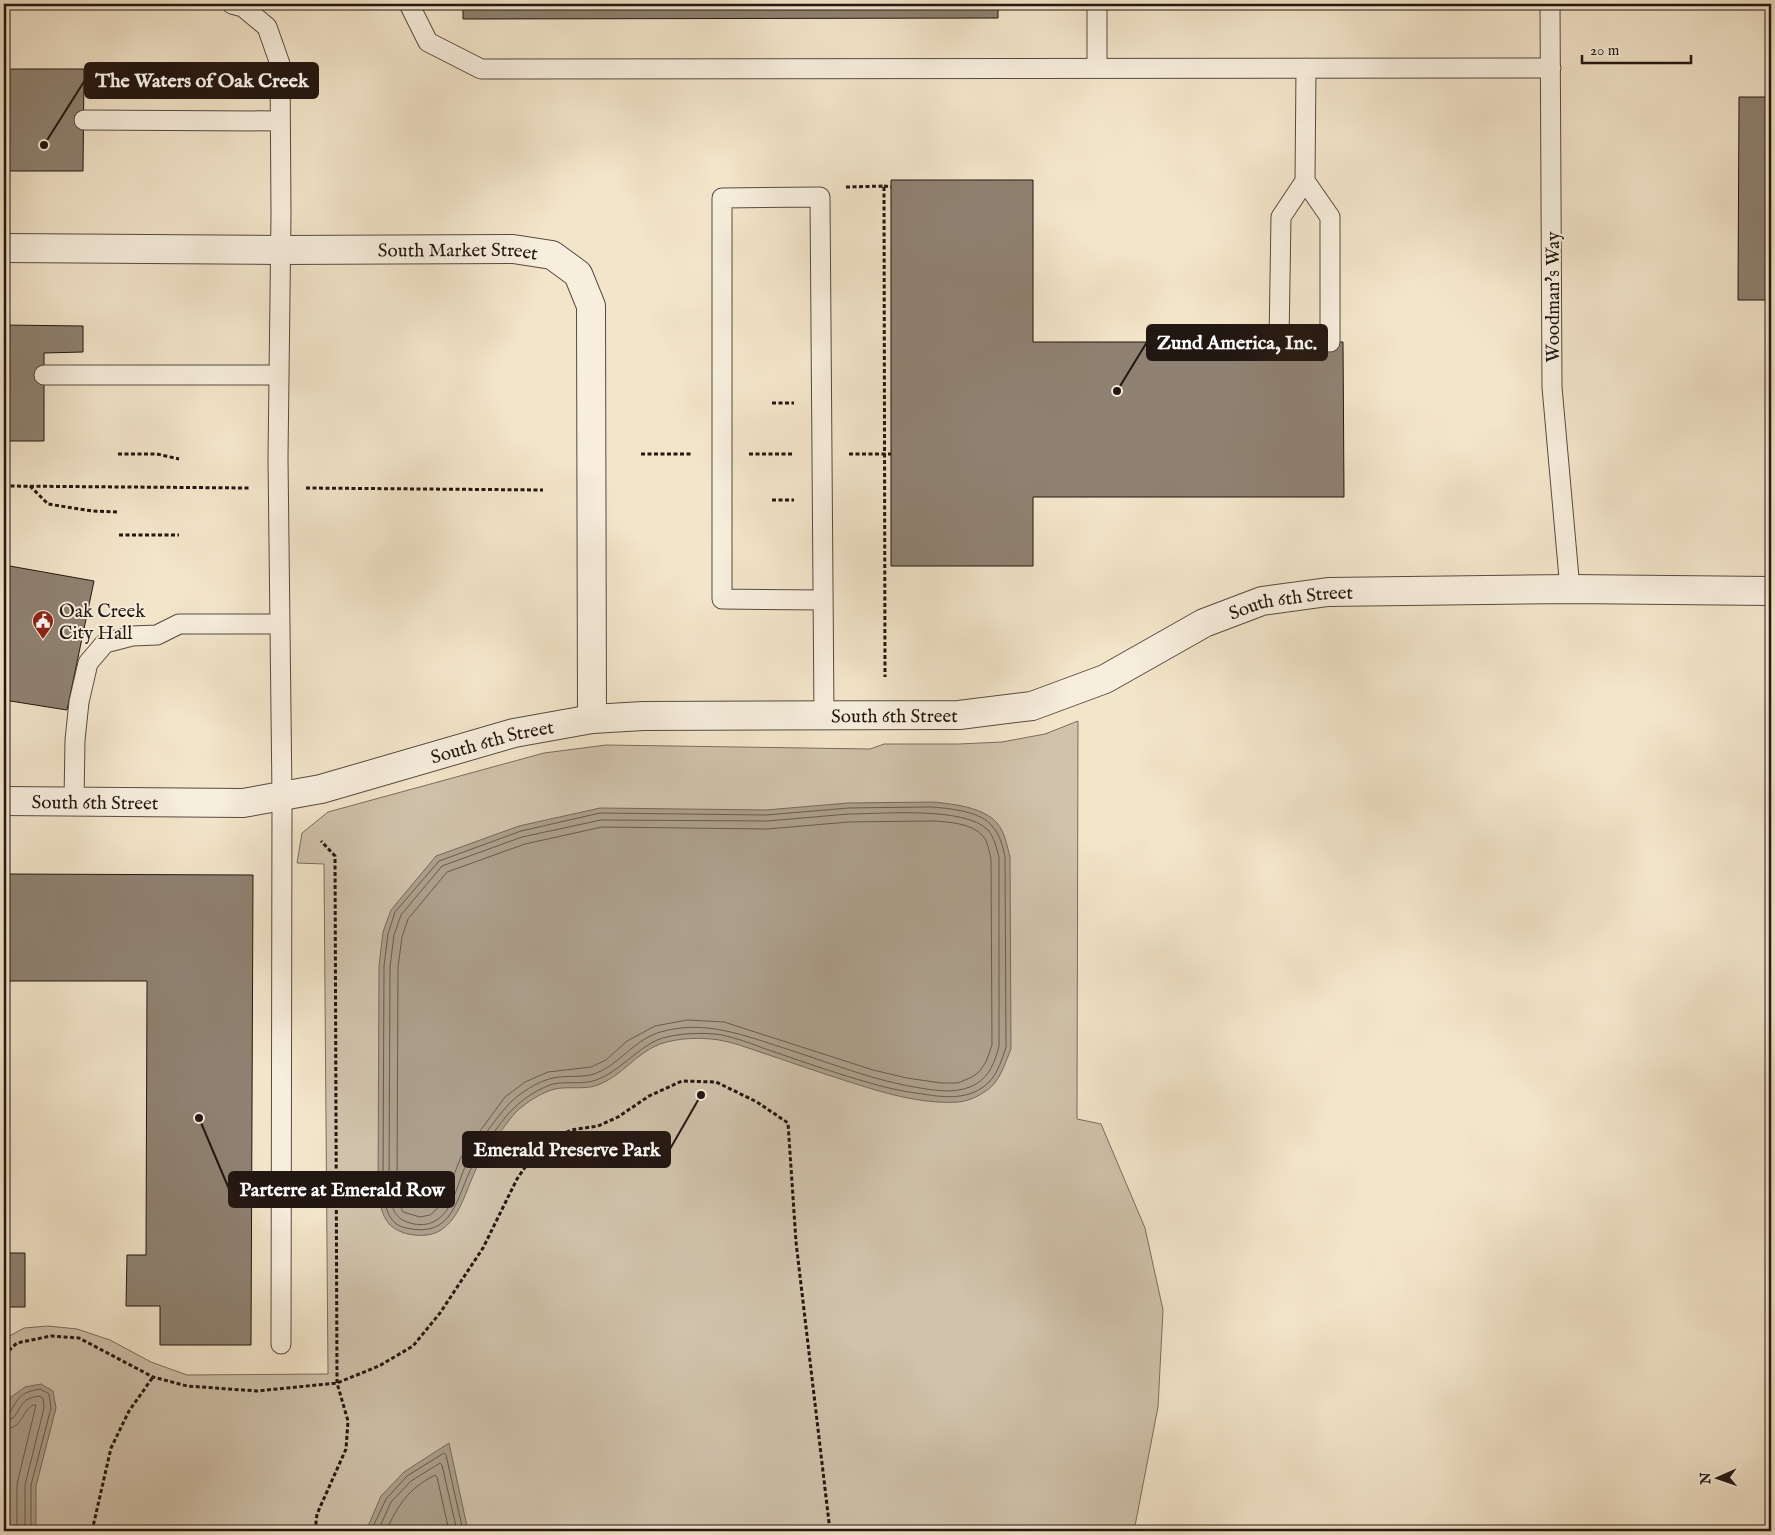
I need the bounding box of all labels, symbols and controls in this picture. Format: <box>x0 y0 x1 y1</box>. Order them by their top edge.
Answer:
scale bar <box>1582 32 1691 64</box>
text: 20 m <box>1590 41 1620 60</box>
callout: The Waters of Oak Creek <box>85 63 318 98</box>
text: The Waters of Oak Creek <box>94 69 310 94</box>
street label: Woodman's Way <box>1542 231 1566 362</box>
street label: South Market Street <box>378 239 540 267</box>
callout: Zund America, Inc. <box>1147 325 1327 360</box>
text: Zund America, Inc. <box>1157 331 1317 356</box>
street label: South 6th Street <box>1226 582 1354 627</box>
place label: Oak Creek City Hall <box>59 600 146 646</box>
public building icon: Oak Creek City Hall <box>31 609 55 640</box>
street label: South 6th Street <box>831 705 958 729</box>
street label: South 6th Street <box>428 716 556 771</box>
street label: South 6th Street <box>32 791 159 816</box>
callout: Emerald Preserve Park <box>463 1132 670 1167</box>
text: Emerald Preserve Park <box>474 1138 662 1163</box>
callout: Parterre at Emerald Row <box>229 1172 454 1207</box>
text: Parterre at Emerald Row <box>239 1178 445 1203</box>
north arrow <box>1692 1452 1742 1502</box>
text: N <box>1697 1472 1715 1486</box>

